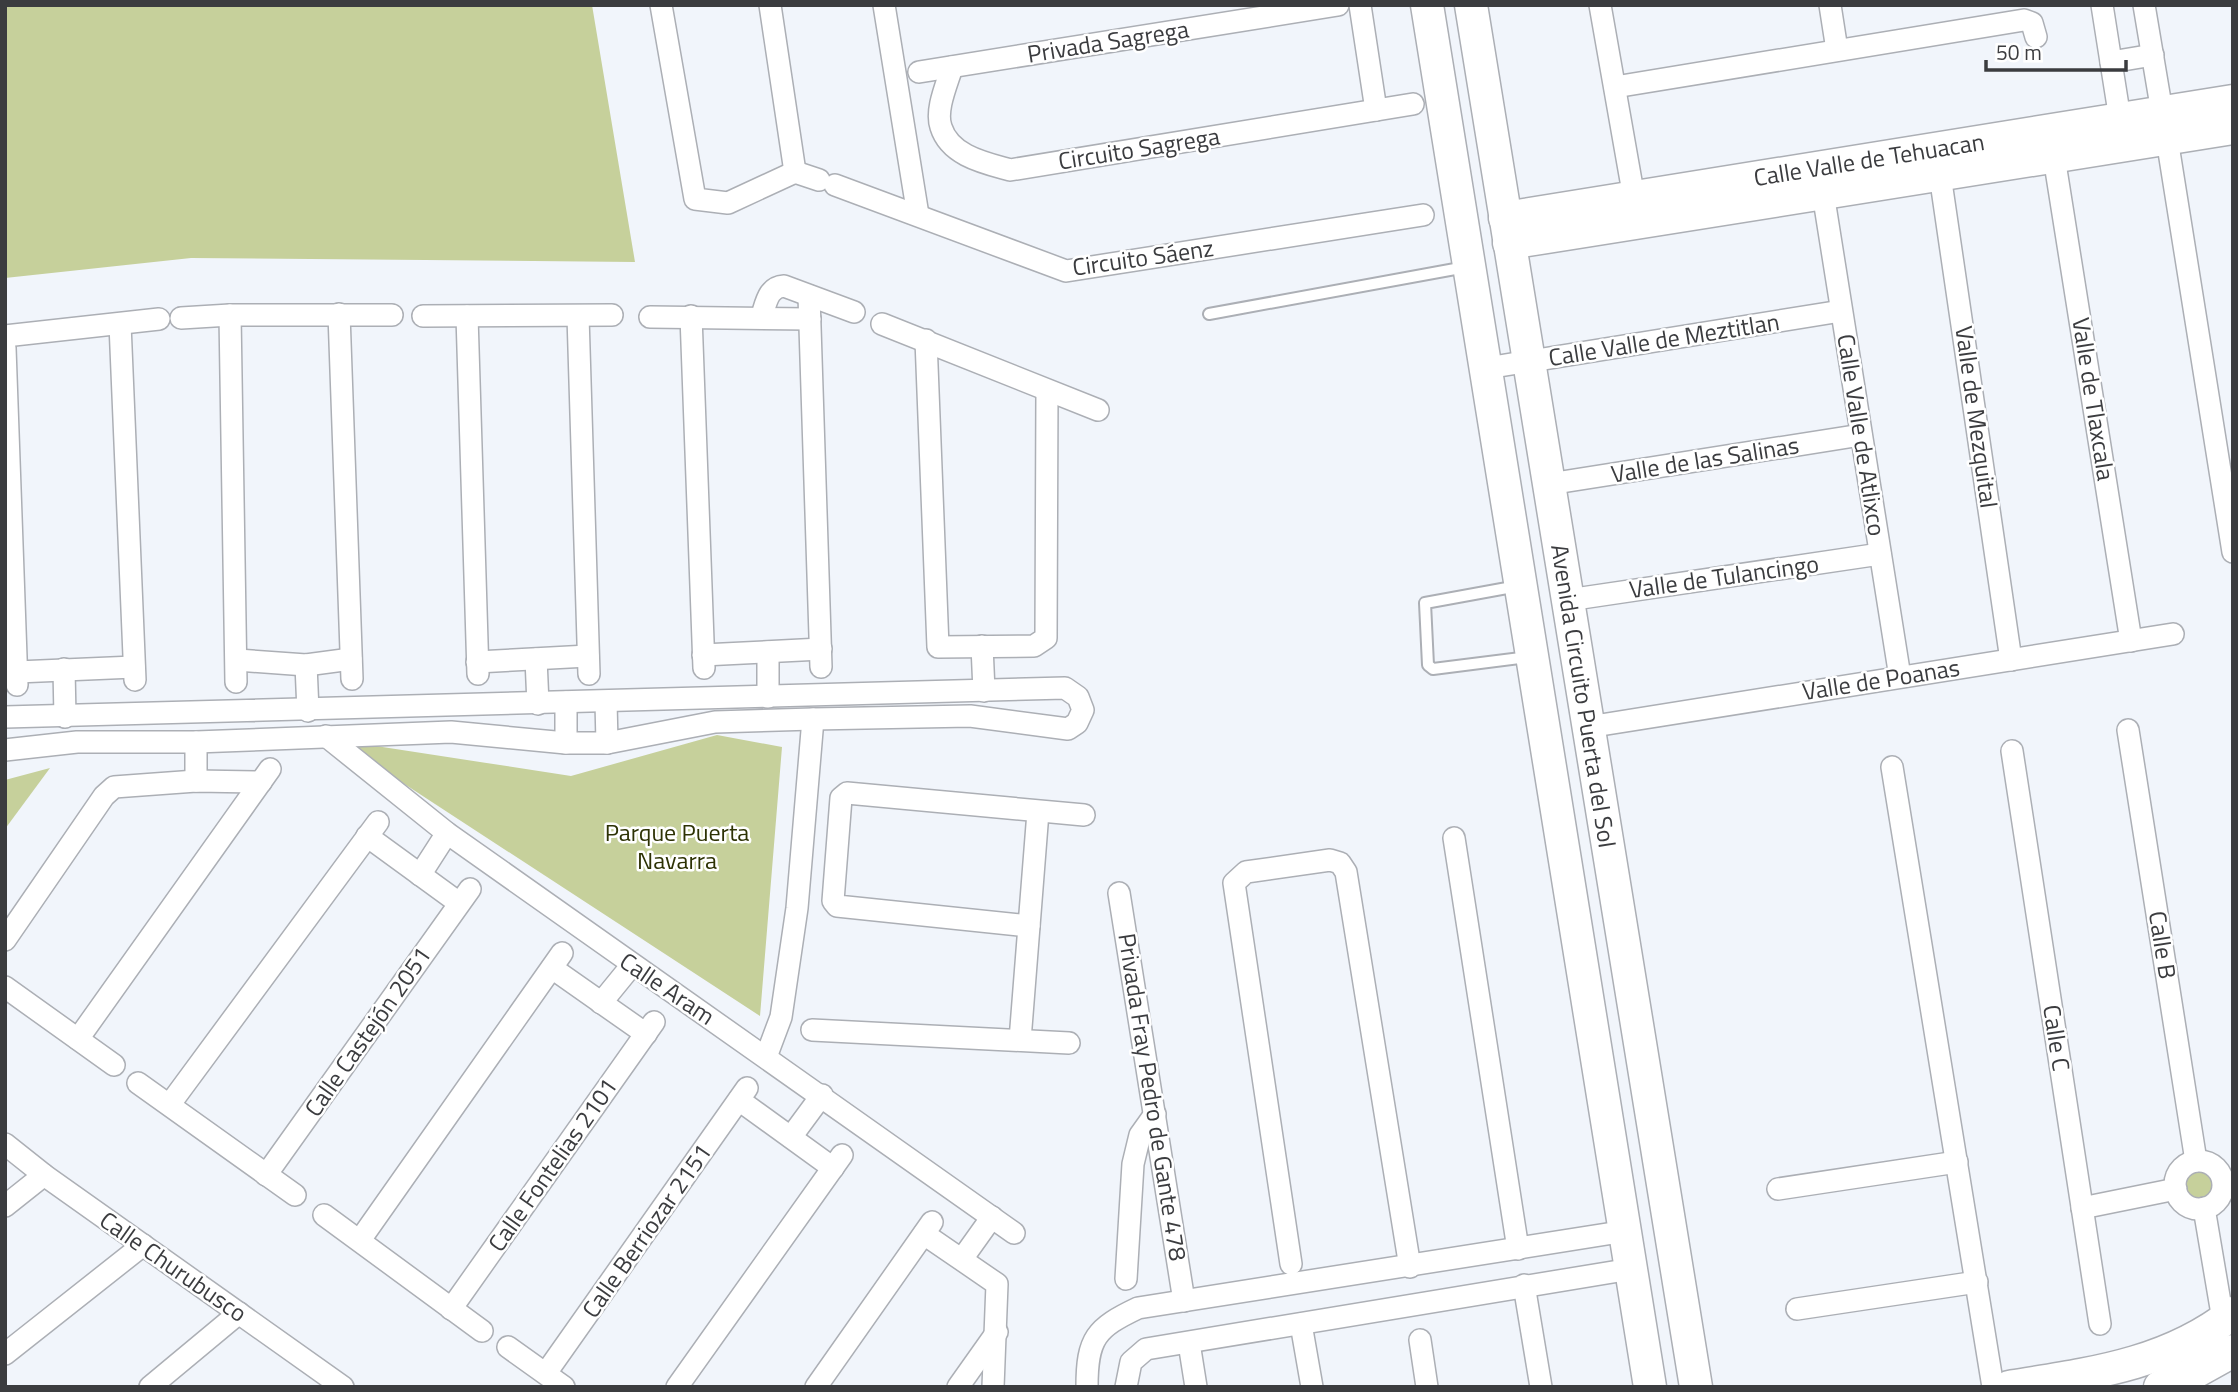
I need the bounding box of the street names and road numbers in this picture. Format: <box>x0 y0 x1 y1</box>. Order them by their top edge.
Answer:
street label: Privada Sagrega <box>1024 10 1191 72</box>
street label: Circuito Sagrega <box>1055 117 1222 179</box>
street label: Calle Valle de Tehuacan <box>1751 123 1987 195</box>
street label: Circuito Sáenz <box>1070 229 1216 285</box>
street label: Calle Valle de Meztitlan <box>1546 303 1782 375</box>
street label: Valle de Tlaxcala <box>2063 315 2125 483</box>
street label: Valle de Mezquital <box>1946 323 2008 510</box>
street label: Calle Valle de Atlixco <box>1828 331 1896 539</box>
street label: Valle de las Salinas <box>1608 426 1801 492</box>
street label: Avenida Circuito Puerta del Sol <box>1542 542 1626 850</box>
street label: Valle de Tulancingo <box>1627 545 1821 607</box>
street label: Valle de Poanas <box>1800 649 1962 709</box>
street label: Calle B <box>2140 908 2186 981</box>
street label: Privada Fray Pedro de Gante 478 <box>1109 930 1197 1263</box>
street label: Calle Castejón 2051 <box>295 939 439 1124</box>
street label: Calle Aram <box>613 943 723 1033</box>
street label: Calle C <box>2034 1002 2080 1074</box>
street label: Calle Fontelias 2101 <box>479 1070 626 1259</box>
street label: Calle Berriozar 2151 <box>573 1136 720 1325</box>
street label: Calle Churubusco <box>92 1202 255 1330</box>

